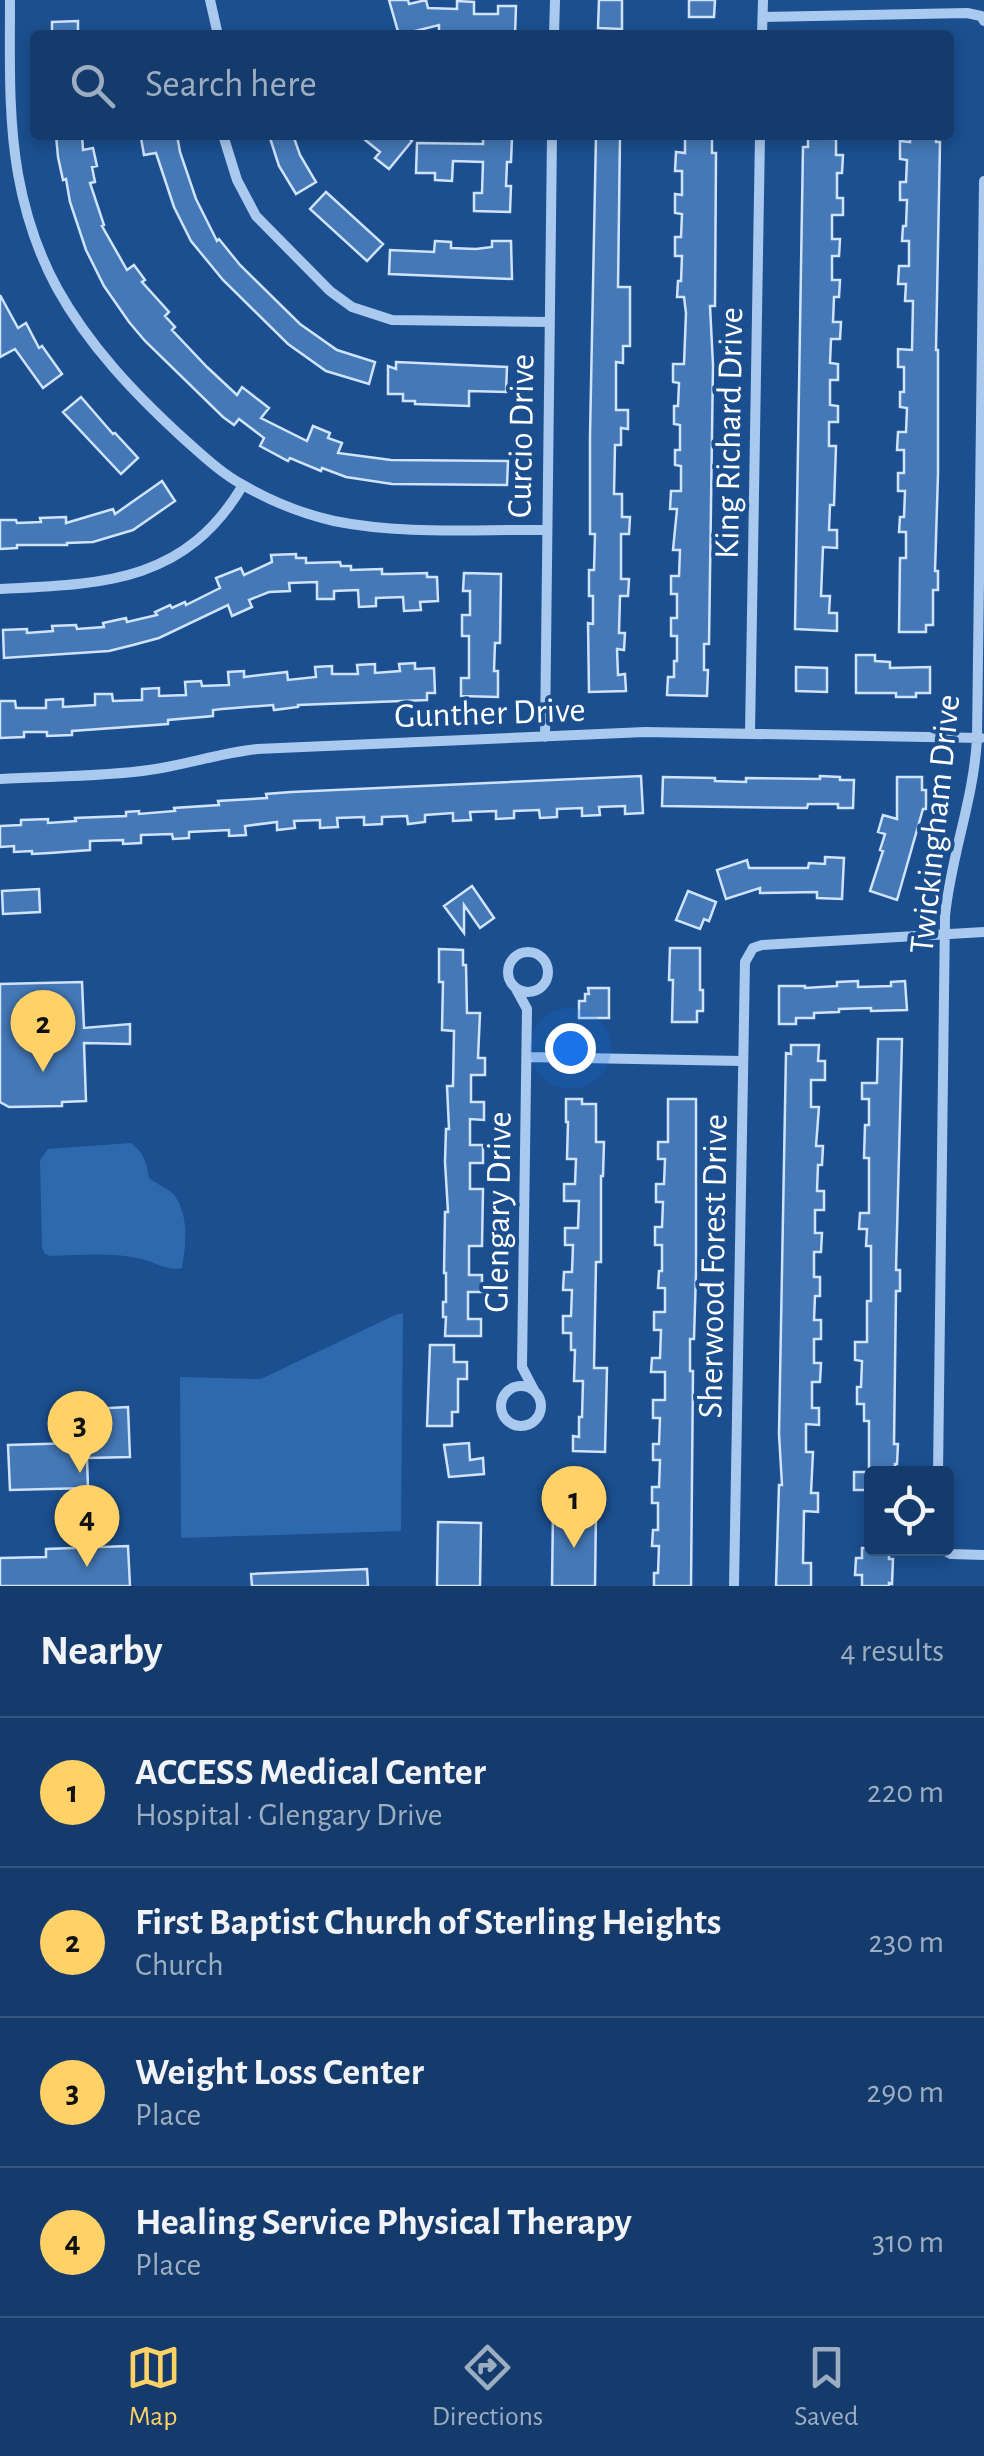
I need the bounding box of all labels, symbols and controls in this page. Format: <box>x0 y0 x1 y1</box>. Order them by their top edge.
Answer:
search box <box>30 30 954 140</box>
icon: search <box>65 58 120 113</box>
text: Search here <box>145 66 317 104</box>
street label: King Richard Drive <box>710 307 749 559</box>
street label: Curcio Drive <box>503 354 540 518</box>
street label: Gunther Drive <box>394 693 586 734</box>
street label: Twickingham Drive <box>904 693 967 956</box>
pin: 2 <box>10 990 76 1072</box>
your location <box>545 1023 596 1074</box>
street label: Glengary Drive <box>479 1111 518 1313</box>
street label: Sherwood Forest Drive <box>693 1114 734 1419</box>
pin: 3 <box>48 1390 112 1473</box>
pin: 1 <box>542 1466 606 1548</box>
map controls <box>864 1466 954 1556</box>
button: locate <box>864 1466 954 1556</box>
pin: 4 <box>54 1484 120 1567</box>
text: Nearby <box>40 1630 163 1672</box>
text: 4 results <box>840 1635 944 1667</box>
text: ACCESS Medical Center <box>135 1754 486 1792</box>
text: 1 <box>67 1776 78 1808</box>
text: 220 m <box>867 1776 944 1808</box>
text: Hospital · Glengary Drive <box>135 1799 443 1831</box>
text: First Baptist Church of Sterling Heights <box>135 1904 721 1942</box>
text: 2 <box>65 1926 80 1958</box>
text: 230 m <box>868 1926 944 1958</box>
text: Church <box>135 1949 224 1981</box>
text: Weight Loss Center <box>135 2054 424 2092</box>
text: 3 <box>66 2076 79 2108</box>
text: 290 m <box>867 2076 944 2108</box>
text: Place <box>135 2099 201 2131</box>
text: Healing Service Physical Therapy <box>135 2204 632 2242</box>
text: 4 <box>64 2226 81 2258</box>
text: 310 m <box>872 2226 944 2258</box>
text: Place <box>135 2249 201 2281</box>
tab: Map <box>126 2340 181 2434</box>
tab: Directions <box>432 2340 543 2434</box>
tab: Saved <box>794 2340 858 2434</box>

